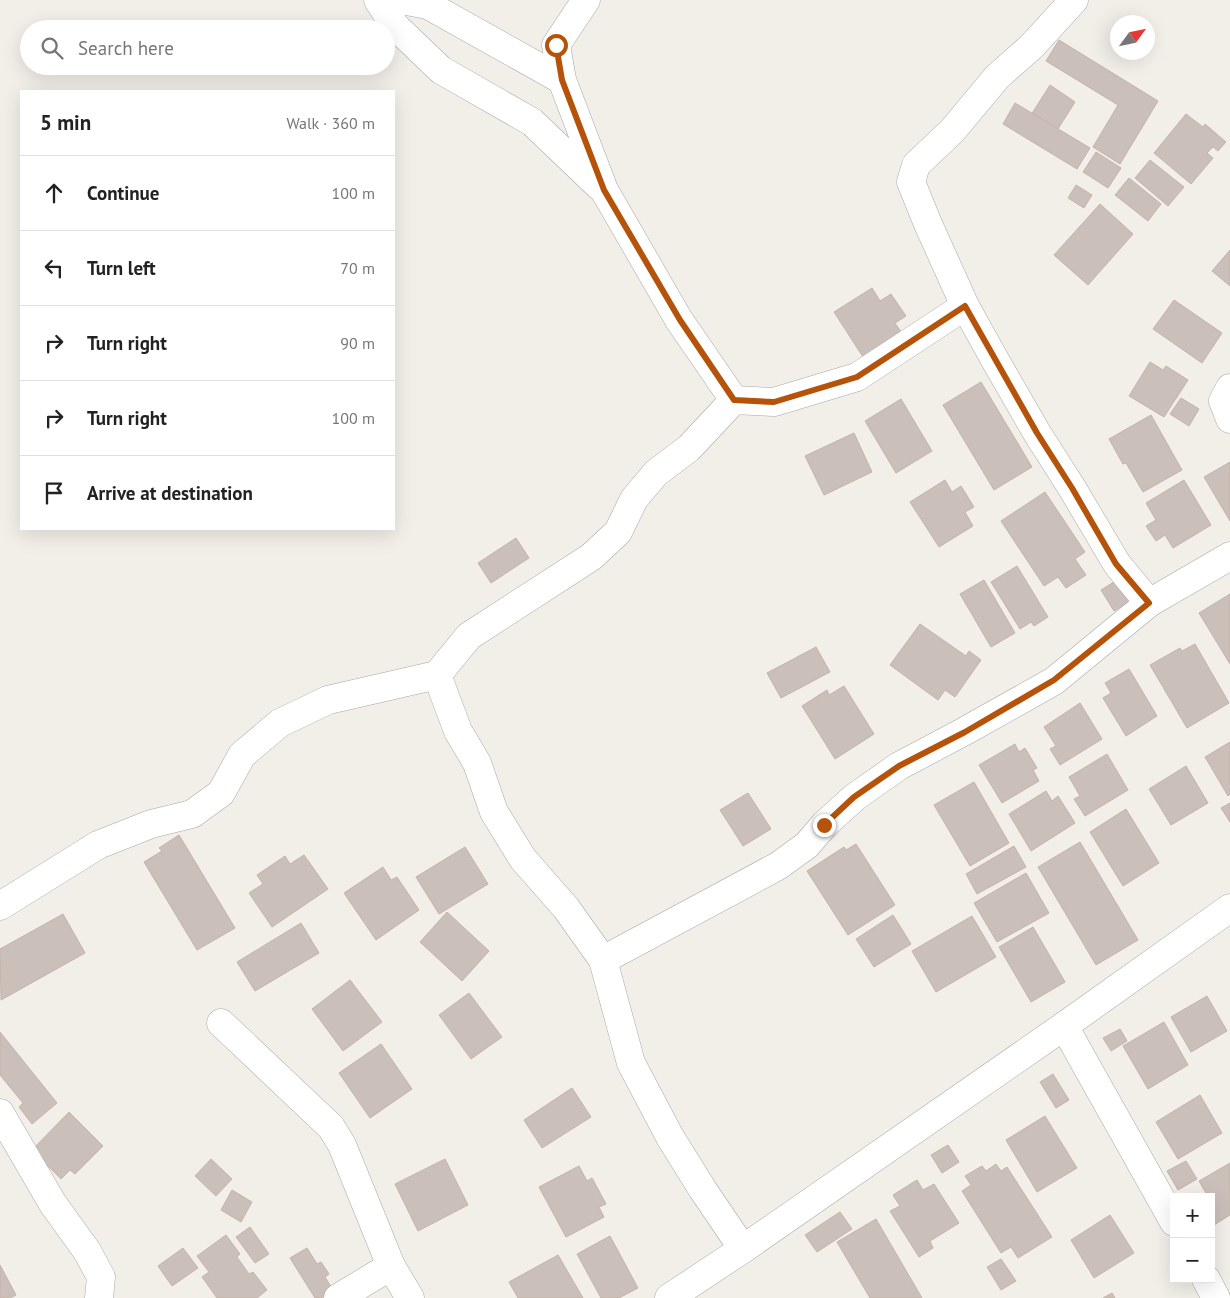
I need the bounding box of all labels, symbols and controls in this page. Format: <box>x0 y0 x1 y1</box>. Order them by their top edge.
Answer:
north arrow <box>1110 15 1155 60</box>
search box <box>20 20 395 75</box>
icon: search <box>38 34 66 62</box>
route start <box>545 34 568 57</box>
text: Search here <box>78 36 174 60</box>
text: 5 min <box>40 109 91 136</box>
text: Walk · 360 m <box>286 113 375 133</box>
icon: ahead <box>40 179 68 207</box>
text: Continue <box>87 181 159 205</box>
text: 100 m <box>332 183 375 203</box>
icon: left <box>40 254 68 282</box>
text: Turn left <box>87 256 156 280</box>
text: 70 m <box>340 258 375 278</box>
icon: right <box>40 329 68 357</box>
text: Turn right <box>87 331 167 355</box>
text: 90 m <box>340 333 375 353</box>
icon: right <box>40 404 68 432</box>
text: Turn right <box>87 406 167 430</box>
text: 100 m <box>332 408 375 428</box>
icon: arrive <box>40 479 68 507</box>
text: Arrive at destination <box>87 481 253 505</box>
route end <box>813 814 836 837</box>
map controls <box>1170 1193 1215 1283</box>
button: + <box>1170 1193 1215 1238</box>
button: − <box>1170 1238 1215 1283</box>

